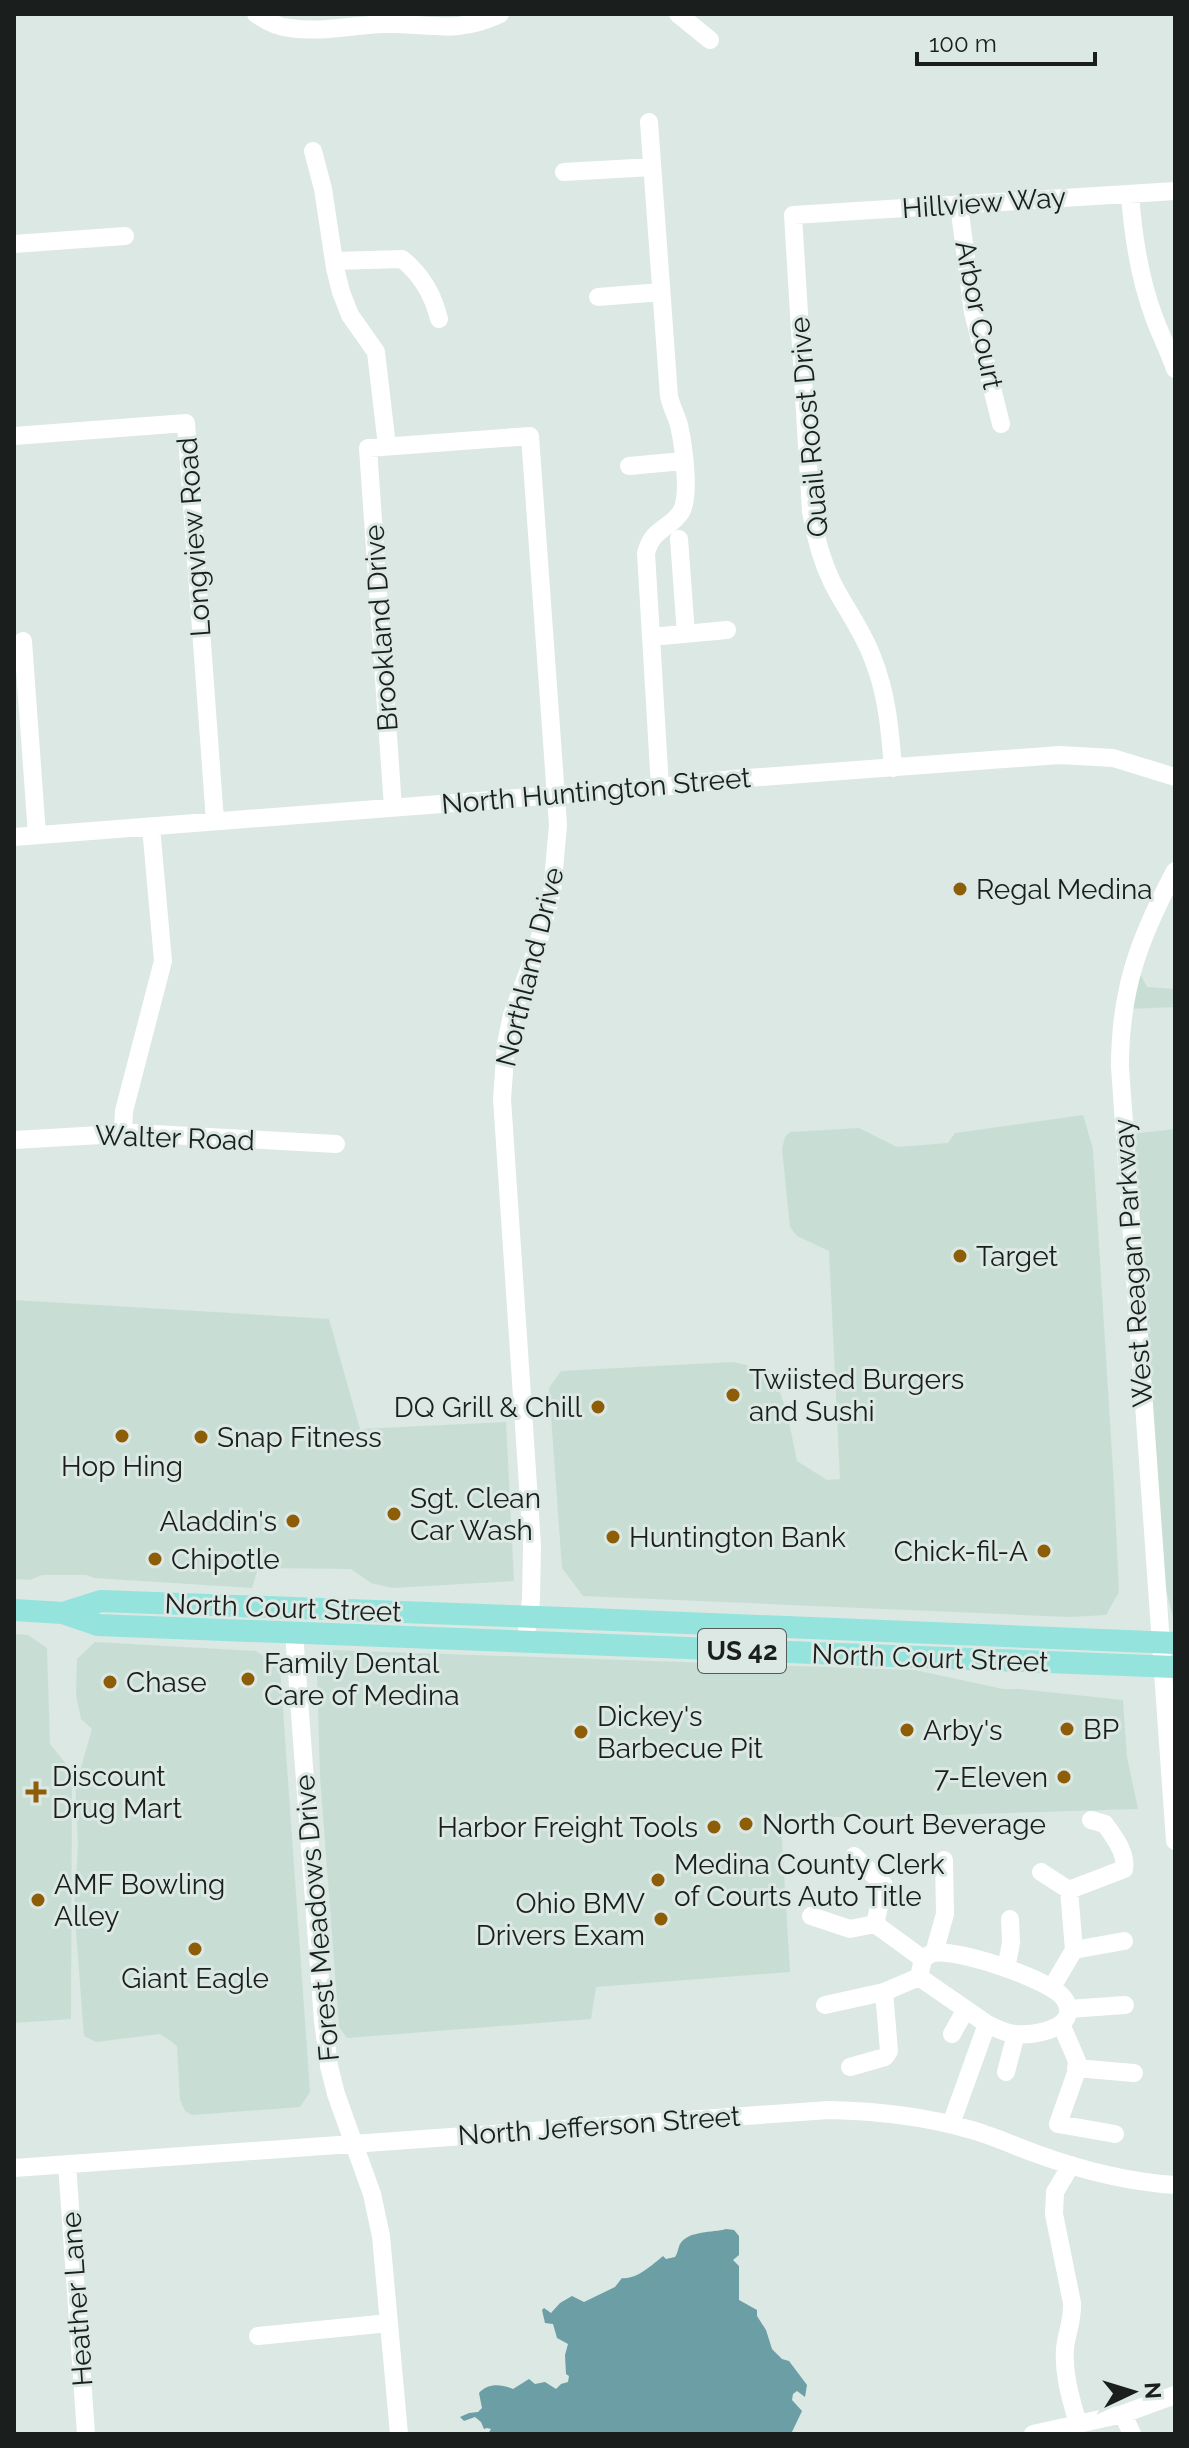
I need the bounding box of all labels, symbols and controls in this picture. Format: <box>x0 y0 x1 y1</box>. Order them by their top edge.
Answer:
scale bar <box>917 16 1095 66</box>
text: 100 m <box>929 29 997 58</box>
street label: Hillview Way <box>901 181 1067 225</box>
street label: Arbor Court <box>948 238 1010 393</box>
street label: Quail Roost Drive <box>783 316 835 538</box>
street label: Longview Road <box>171 436 217 638</box>
street label: Brookland Drive <box>357 524 405 732</box>
street label: North Huntington Street <box>440 761 753 821</box>
street label: Northland Drive <box>489 864 571 1070</box>
place label: Regal Medina <box>976 873 1153 906</box>
marker: Regal Medina <box>951 880 969 898</box>
street label: West Reagan Parkway <box>1106 1118 1160 1408</box>
street label: Walter Road <box>95 1119 255 1157</box>
place label: Target <box>976 1240 1058 1273</box>
marker: Target <box>951 1247 969 1265</box>
place label: Twiisted Burgers and Sushi <box>749 1363 964 1428</box>
marker: Twiisted Burgers and Sushi <box>724 1386 742 1404</box>
place label: DQ Grill & Chill <box>394 1391 582 1424</box>
marker: DQ Grill & Chill <box>589 1398 607 1416</box>
place label: Snap Fitness <box>217 1421 382 1454</box>
marker: Hop Hing <box>113 1427 131 1445</box>
marker: Snap Fitness <box>192 1428 210 1446</box>
place label: Hop Hing <box>61 1450 183 1483</box>
place label: Sgt. Clean Car Wash <box>410 1482 541 1547</box>
place label: Aladdin's <box>159 1505 277 1538</box>
marker: Sgt. Clean Car Wash <box>385 1505 403 1523</box>
marker: Aladdin's <box>284 1512 302 1530</box>
place label: Huntington Bank <box>629 1521 846 1554</box>
marker: Huntington Bank <box>604 1528 622 1546</box>
place label: Chick-fil-A <box>894 1535 1028 1568</box>
marker: Chick-fil-A <box>1035 1542 1053 1560</box>
place label: Chipotle <box>171 1543 280 1576</box>
marker: Chipotle <box>146 1550 164 1568</box>
street label: North Court Street <box>164 1587 403 1629</box>
road number: US 42 <box>698 1629 786 1673</box>
street label: North Court Street <box>811 1637 1050 1679</box>
place label: Family Dental Care of Medina <box>264 1647 459 1712</box>
place label: Chase <box>126 1666 207 1699</box>
marker: Family Dental Care of Medina <box>239 1670 257 1688</box>
marker: Chase <box>101 1673 119 1691</box>
place label: Dickey's Barbecue Pit <box>597 1700 764 1765</box>
place label: BP <box>1083 1713 1119 1746</box>
place label: Arby's <box>923 1714 1003 1747</box>
marker: BP <box>1058 1720 1076 1738</box>
marker: Arby's <box>898 1721 916 1739</box>
marker: Dickey's Barbecue Pit <box>572 1723 590 1741</box>
place label: Discount Drug Mart <box>52 1760 182 1825</box>
place label: 7-Eleven <box>934 1761 1048 1794</box>
marker: 7-Eleven <box>1055 1768 1073 1786</box>
street label: Forest Meadows Drive <box>288 1773 346 2063</box>
marker: Discount Drug Mart <box>27 1783 45 1801</box>
place label: North Court Beverage <box>762 1808 1046 1841</box>
place label: Harbor Freight Tools <box>437 1811 698 1844</box>
marker: North Court Beverage <box>737 1815 755 1833</box>
marker: Harbor Freight Tools <box>705 1818 723 1836</box>
place label: Medina County Clerk of Courts Auto Title <box>674 1848 945 1913</box>
place label: AMF Bowling Alley <box>54 1868 225 1933</box>
marker: Medina County Clerk of Courts Auto Title <box>649 1871 667 1889</box>
place label: Ohio BMV Drivers Exam <box>476 1887 645 1952</box>
marker: AMF Bowling Alley <box>29 1891 47 1909</box>
marker: Ohio BMV Drivers Exam <box>652 1910 670 1928</box>
marker: Giant Eagle <box>186 1940 204 1958</box>
place label: Giant Eagle <box>121 1962 269 1995</box>
street label: North Jefferson Street <box>457 2100 742 2152</box>
street label: Heather Lane <box>54 2211 100 2387</box>
north arrow <box>1093 2352 1173 2432</box>
text: N <box>1139 2381 1167 2400</box>

